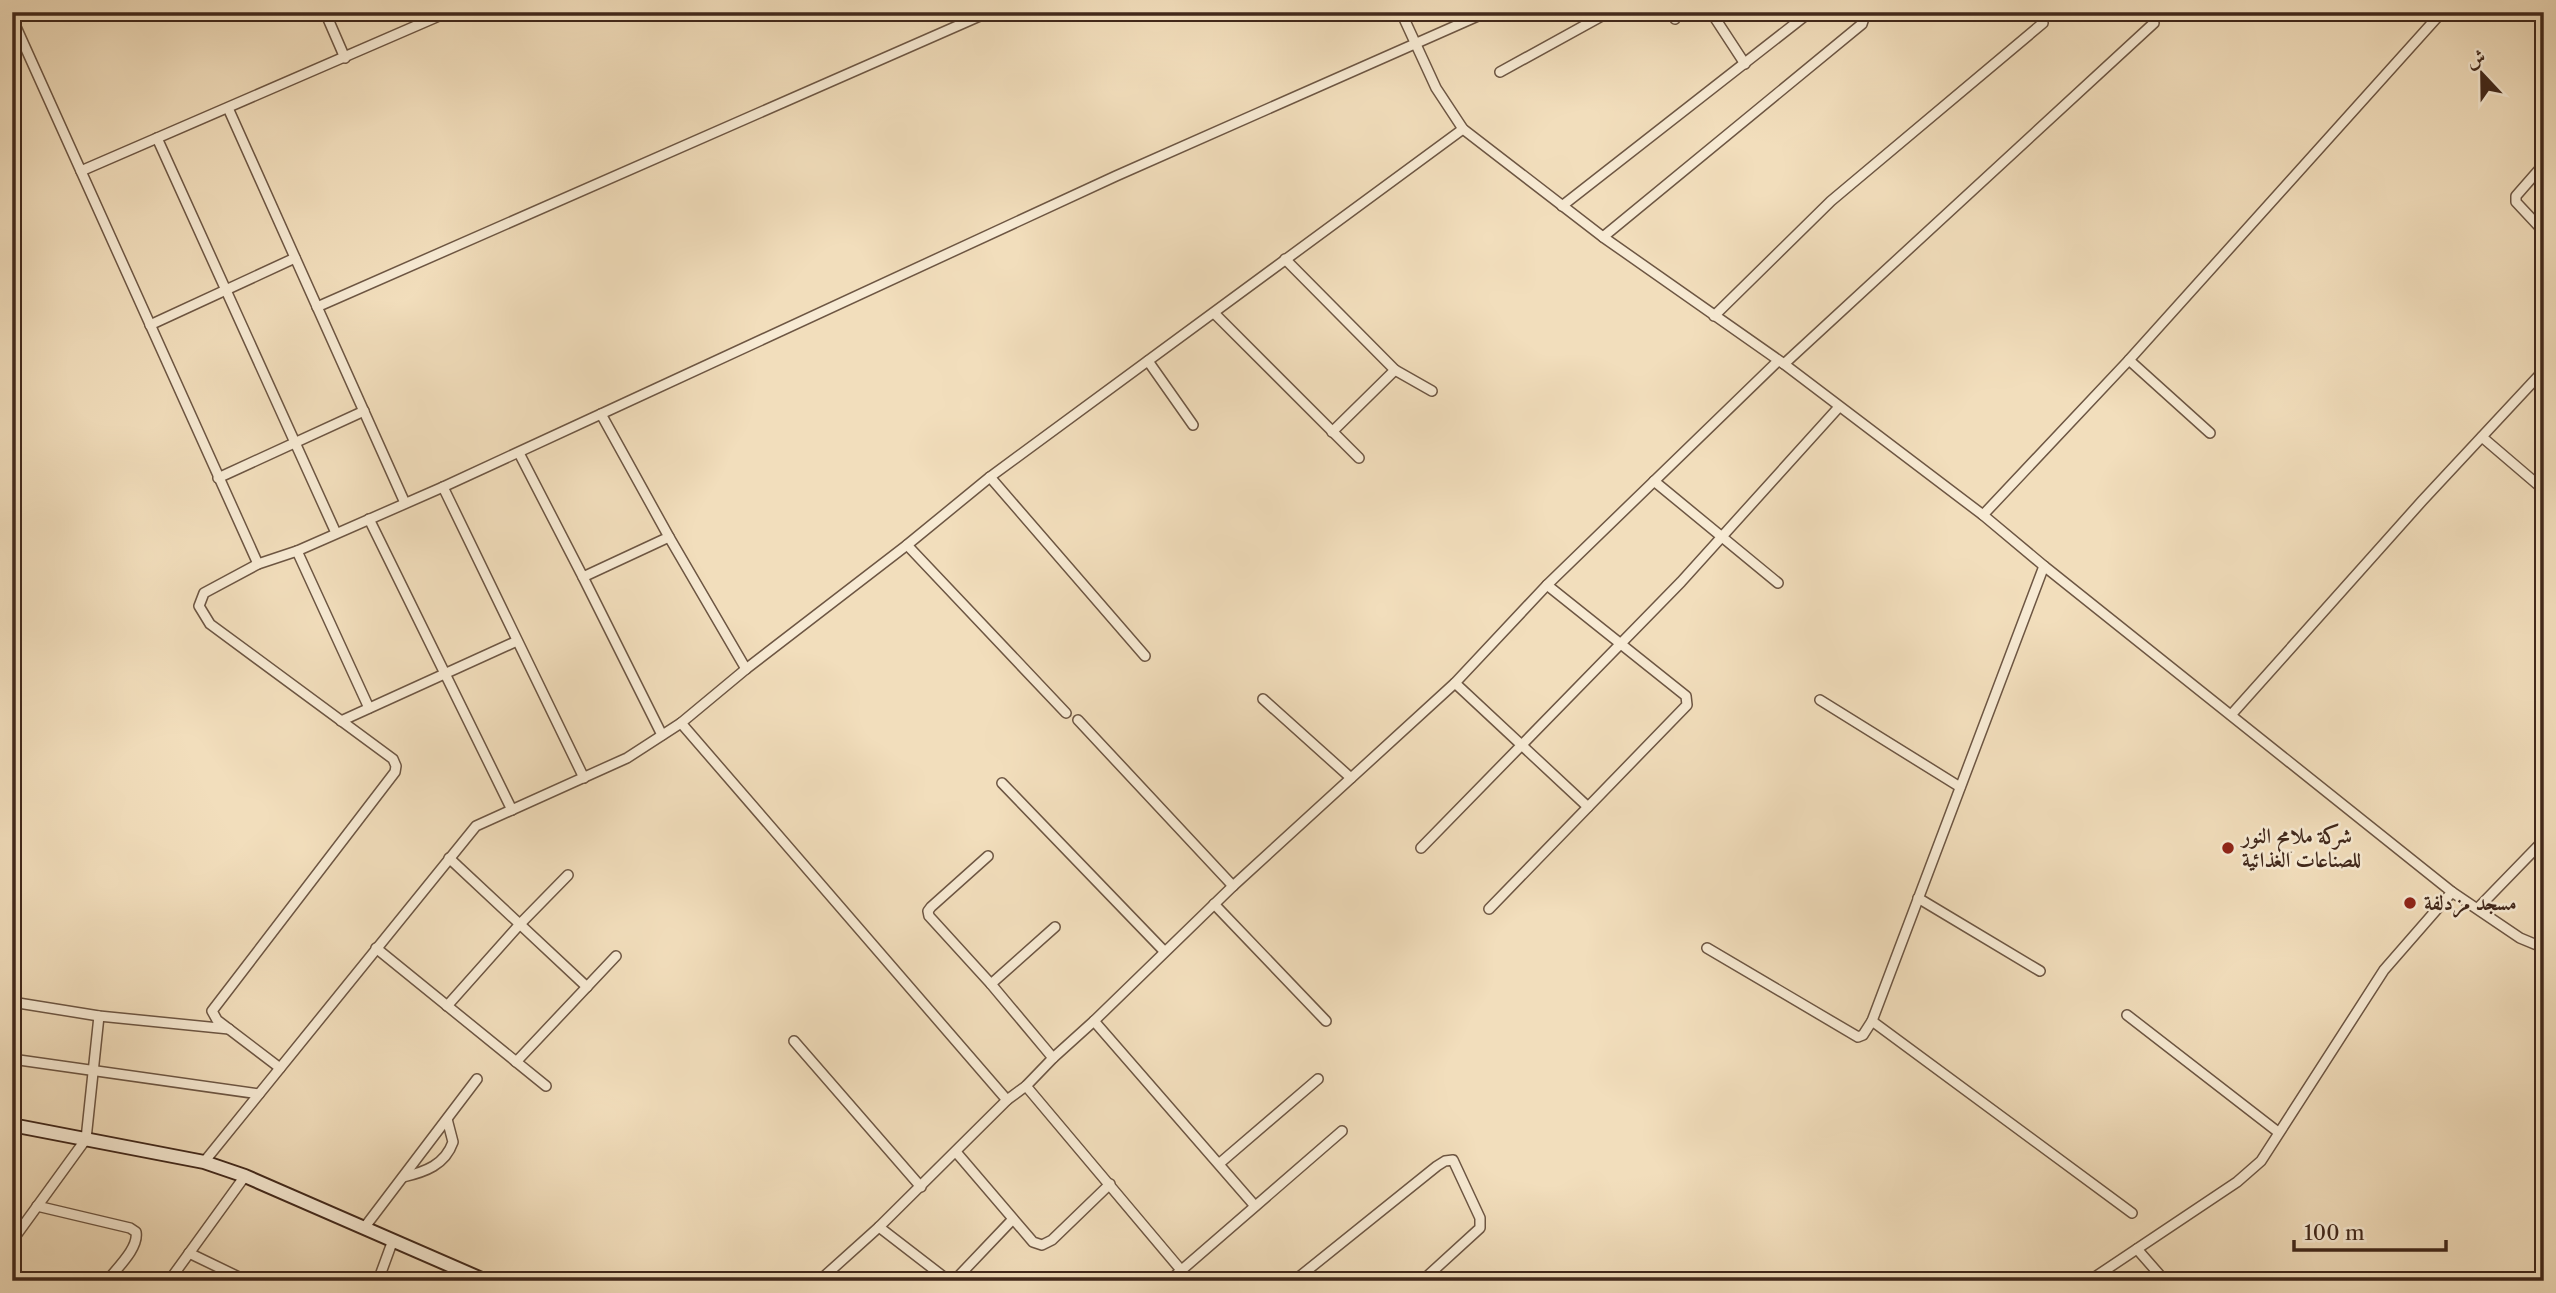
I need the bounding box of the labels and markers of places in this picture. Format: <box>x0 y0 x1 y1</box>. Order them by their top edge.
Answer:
place label: شركة ملامح النور للصناعات الغذائية <box>2240 823 2361 872</box>
marker: شركة ملامح النور للصناعات الغذائية <box>2220 840 2236 856</box>
place label: مسجد مزدلفة <box>2424 890 2517 918</box>
marker: مسجد مزدلفة <box>2402 895 2418 911</box>

